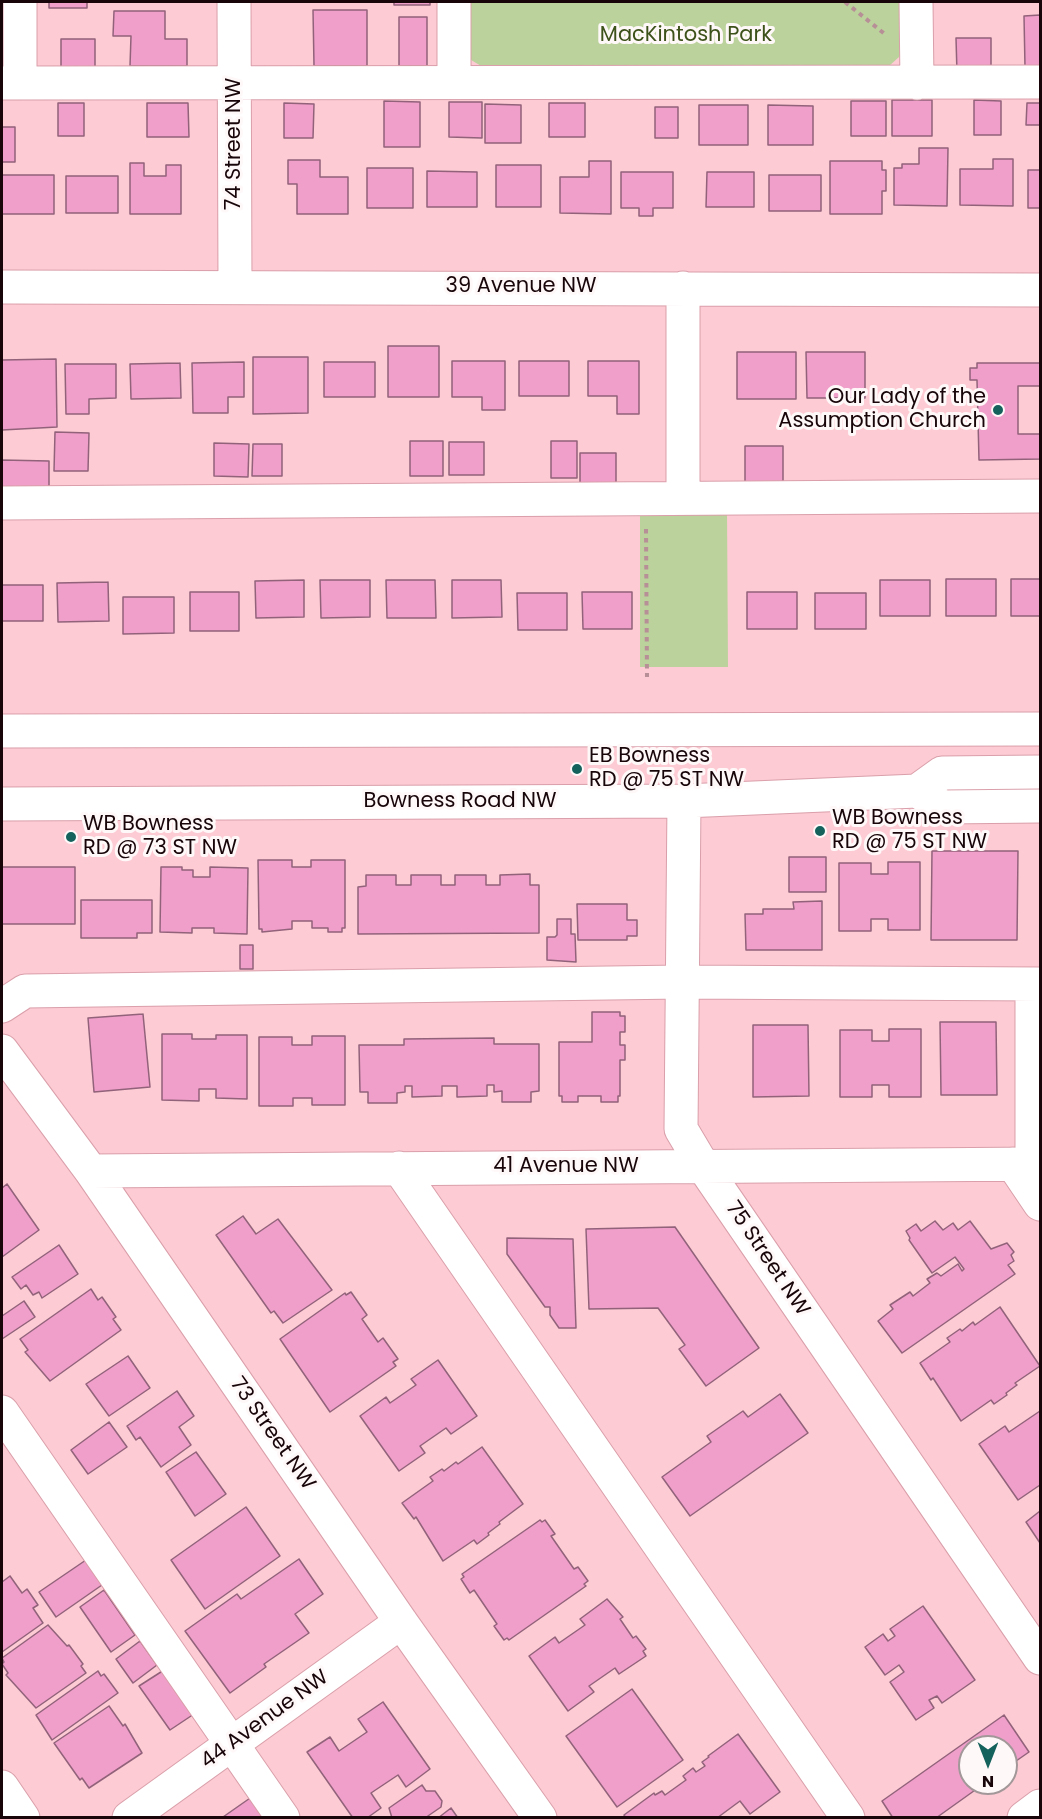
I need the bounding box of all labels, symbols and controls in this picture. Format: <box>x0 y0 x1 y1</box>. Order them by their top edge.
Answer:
park label: MacKintosh Park <box>600 23 772 49</box>
street label: 74 Street NW <box>222 78 248 210</box>
street label: 39 Avenue NW <box>446 274 596 300</box>
place label: Our Lady of the Assumption Church <box>778 385 986 435</box>
marker: Our Lady of the Assumption Church <box>991 403 1005 417</box>
place label: EB Bowness RD @ 75 ST NW <box>589 744 744 794</box>
marker: EB Bowness RD @ 75 ST NW <box>570 762 584 776</box>
street label: Bowness Road NW <box>364 789 556 815</box>
place label: WB Bowness RD @ 75 ST NW <box>832 806 987 856</box>
place label: WB Bowness RD @ 73 ST NW <box>83 812 237 862</box>
marker: WB Bowness RD @ 75 ST NW <box>813 824 827 838</box>
marker: WB Bowness RD @ 73 ST NW <box>64 830 78 844</box>
street label: 41 Avenue NW <box>493 1154 639 1180</box>
street label: 75 Street NW <box>719 1197 815 1321</box>
street label: 73 Street NW <box>224 1373 320 1495</box>
street label: 44 Avenue NW <box>196 1665 334 1775</box>
north arrow <box>958 1735 1018 1795</box>
text: N <box>982 1770 994 1793</box>

